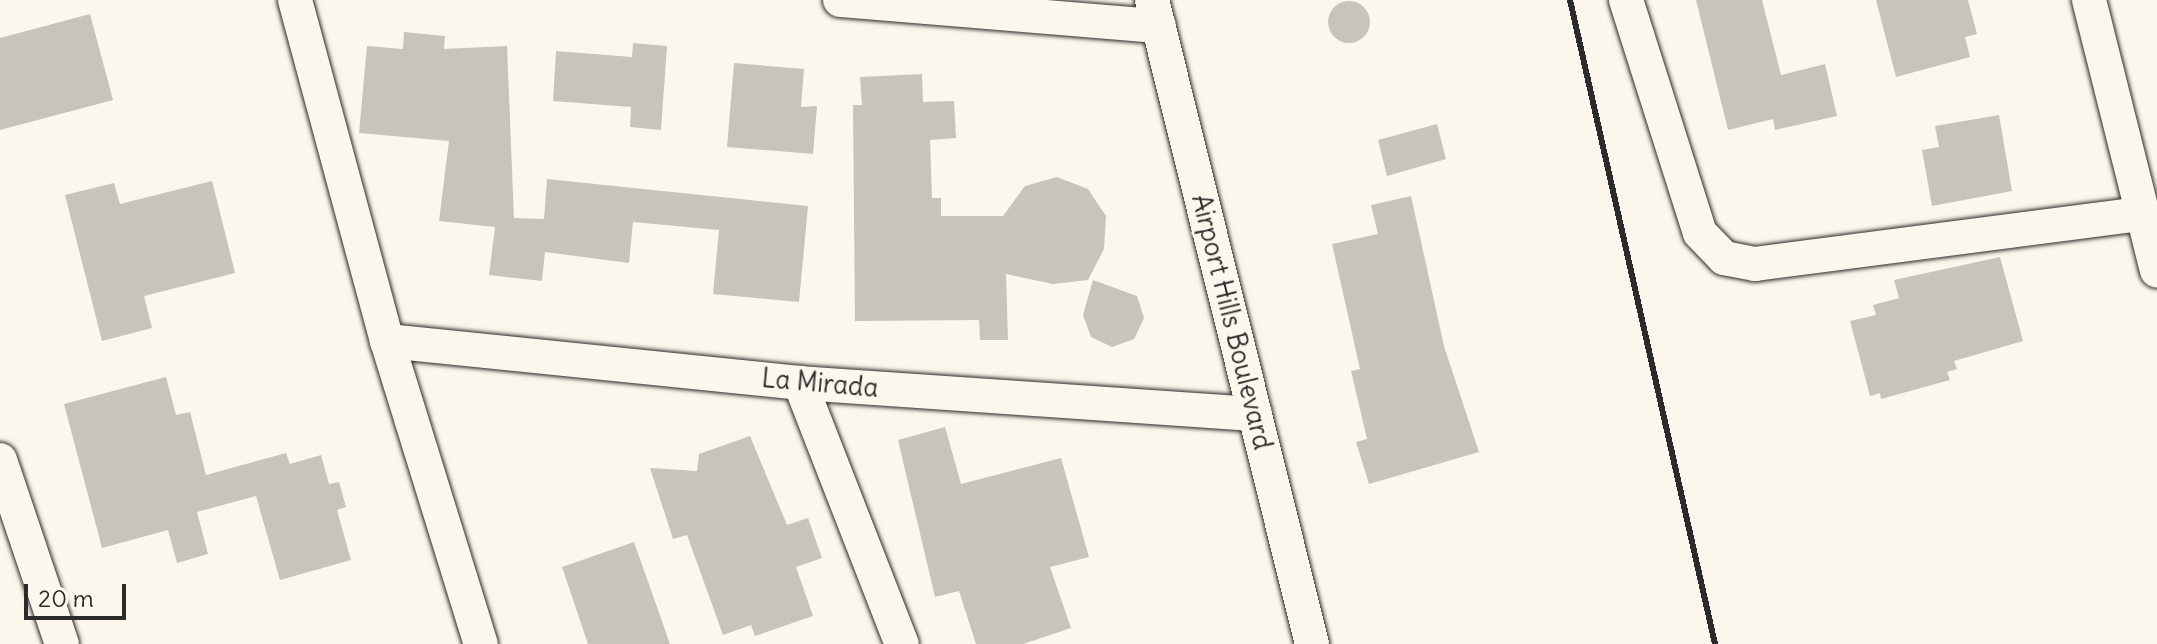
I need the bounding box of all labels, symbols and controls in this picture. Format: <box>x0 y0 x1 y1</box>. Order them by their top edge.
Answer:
street label: Airport Hills Boulevard <box>1185 191 1279 453</box>
street label: La Mirada <box>760 362 880 404</box>
scale bar <box>28 568 130 618</box>
text: 20 m <box>38 583 94 613</box>

